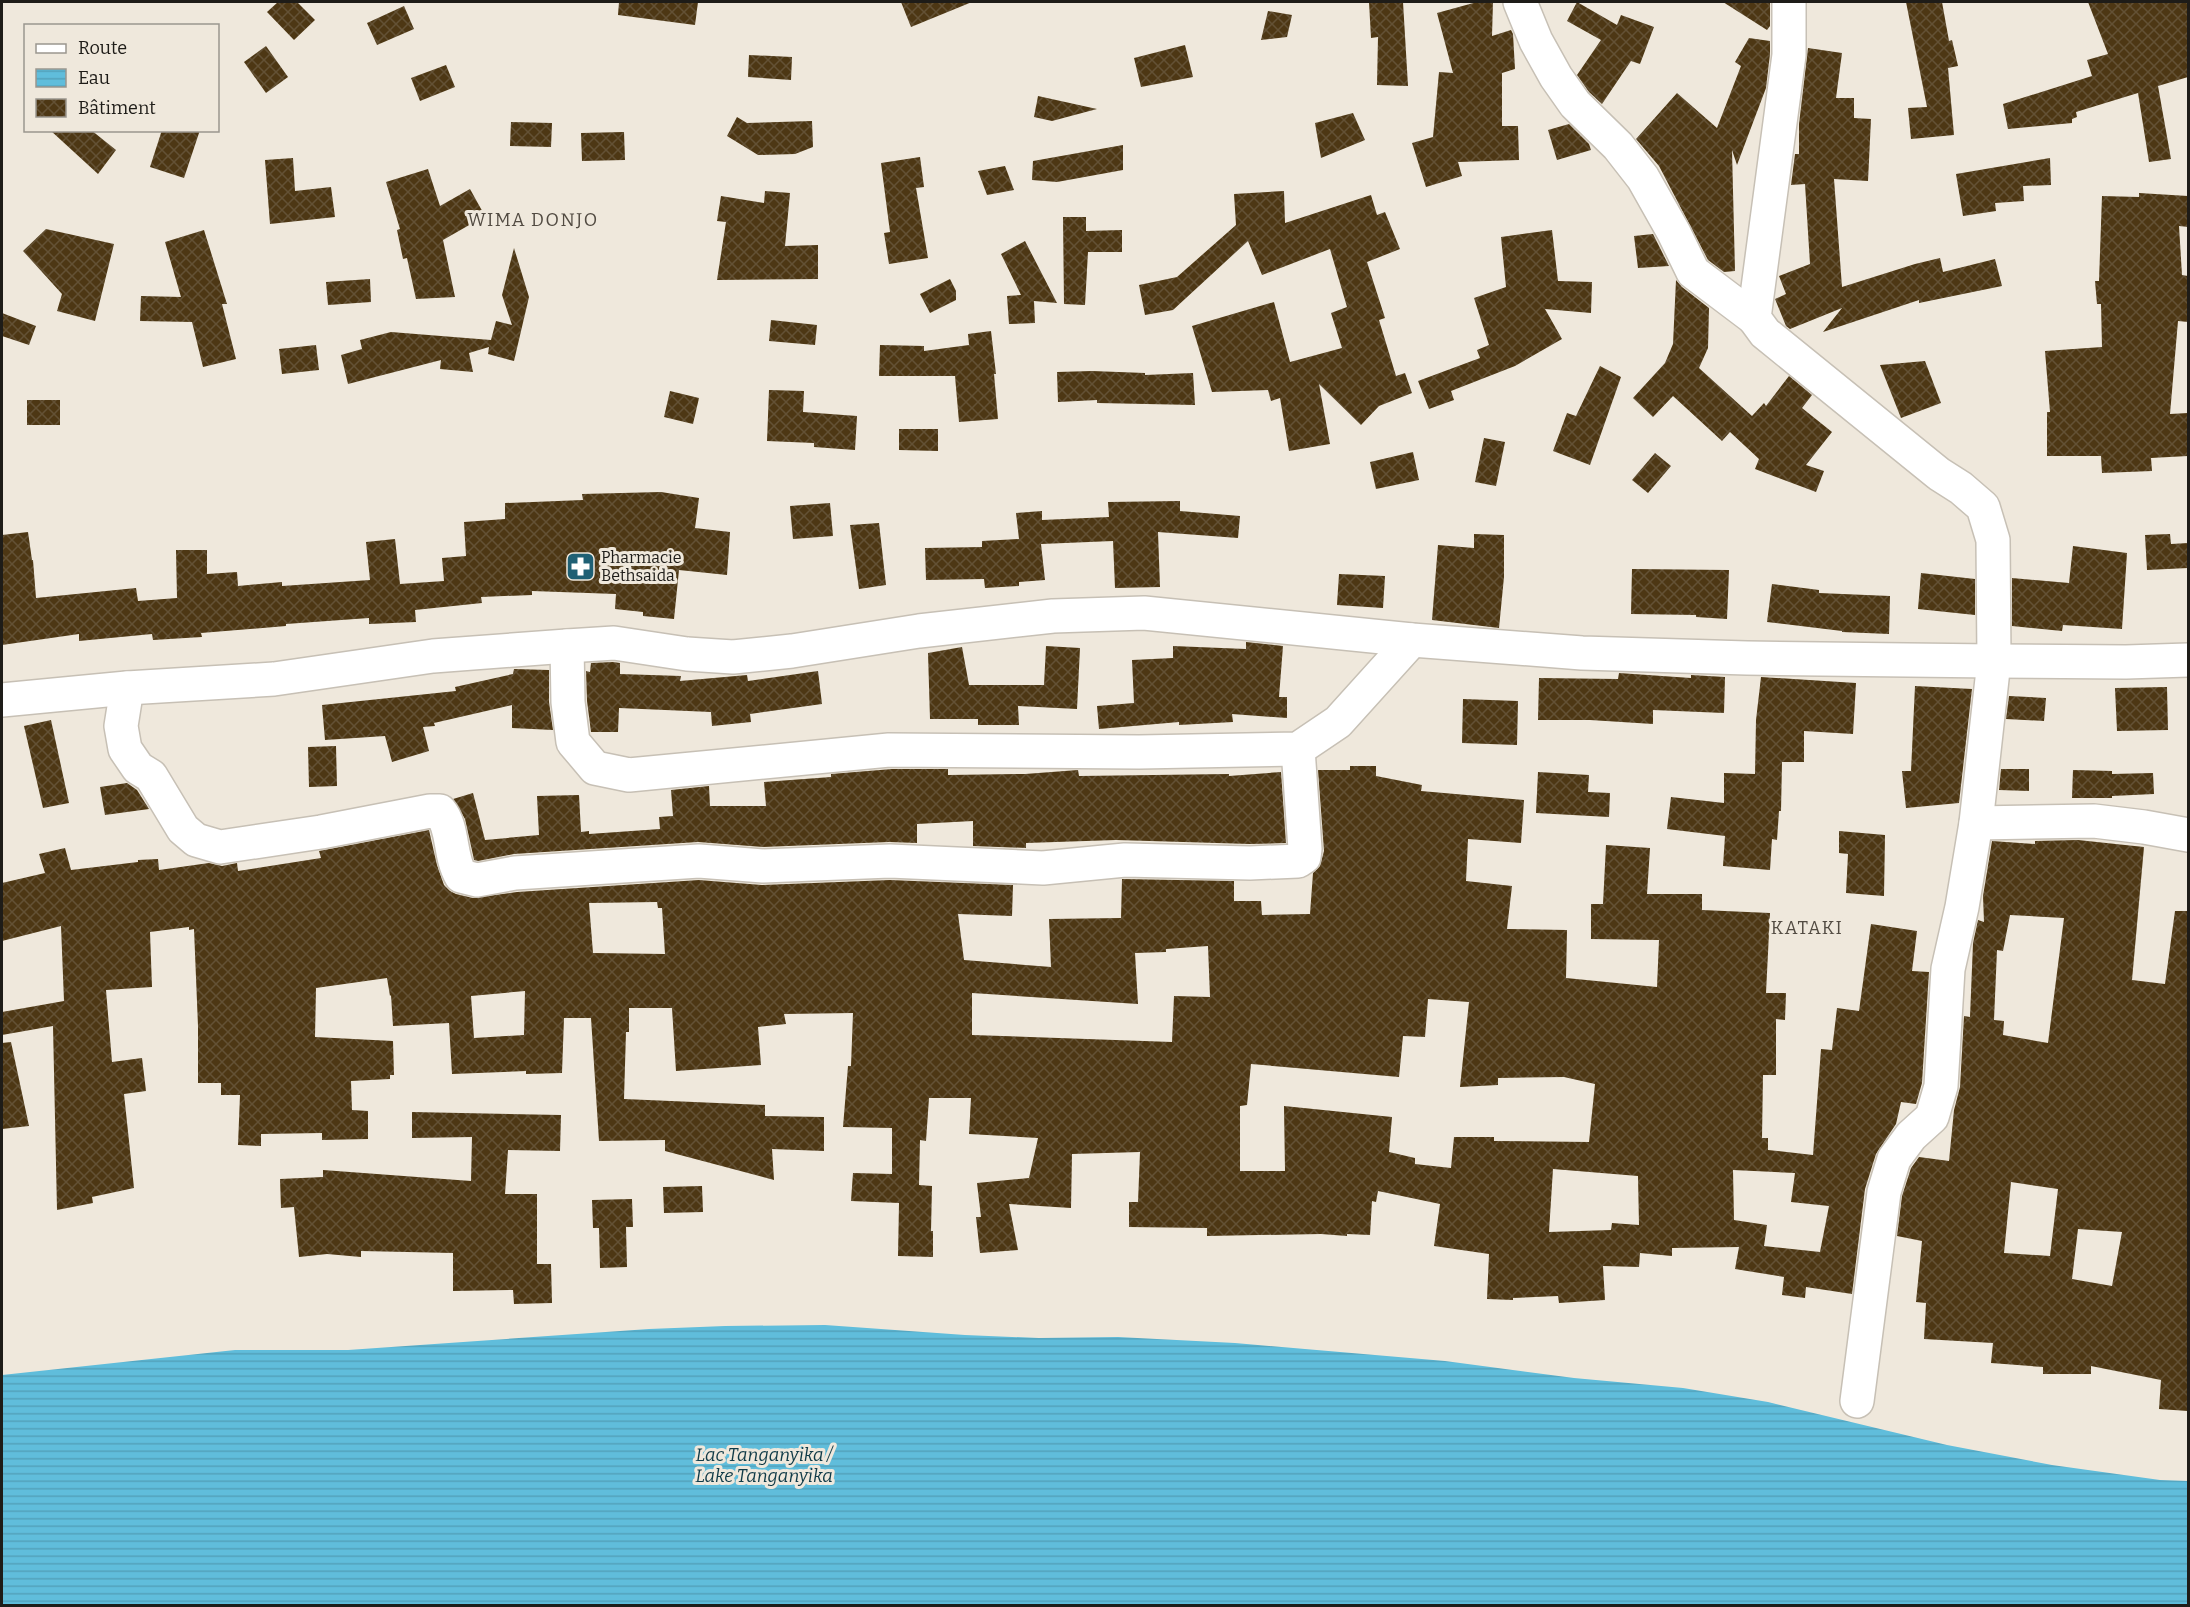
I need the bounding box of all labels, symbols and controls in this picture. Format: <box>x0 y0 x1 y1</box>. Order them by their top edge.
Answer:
legend <box>24 24 219 132</box>
text: Route <box>78 37 127 59</box>
text: Eau <box>78 67 110 89</box>
text: Bâtiment <box>78 97 156 119</box>
district label: WIMA DONJO <box>467 209 599 231</box>
place label: Pharmacie Bethsaida <box>601 548 681 585</box>
pharmacy icon: Pharmacie Bethsaida <box>564 550 596 582</box>
district label: KATAKI <box>1771 917 1843 939</box>
water label: Lac Tanganyika / Lake Tanganyika <box>695 1444 834 1487</box>

